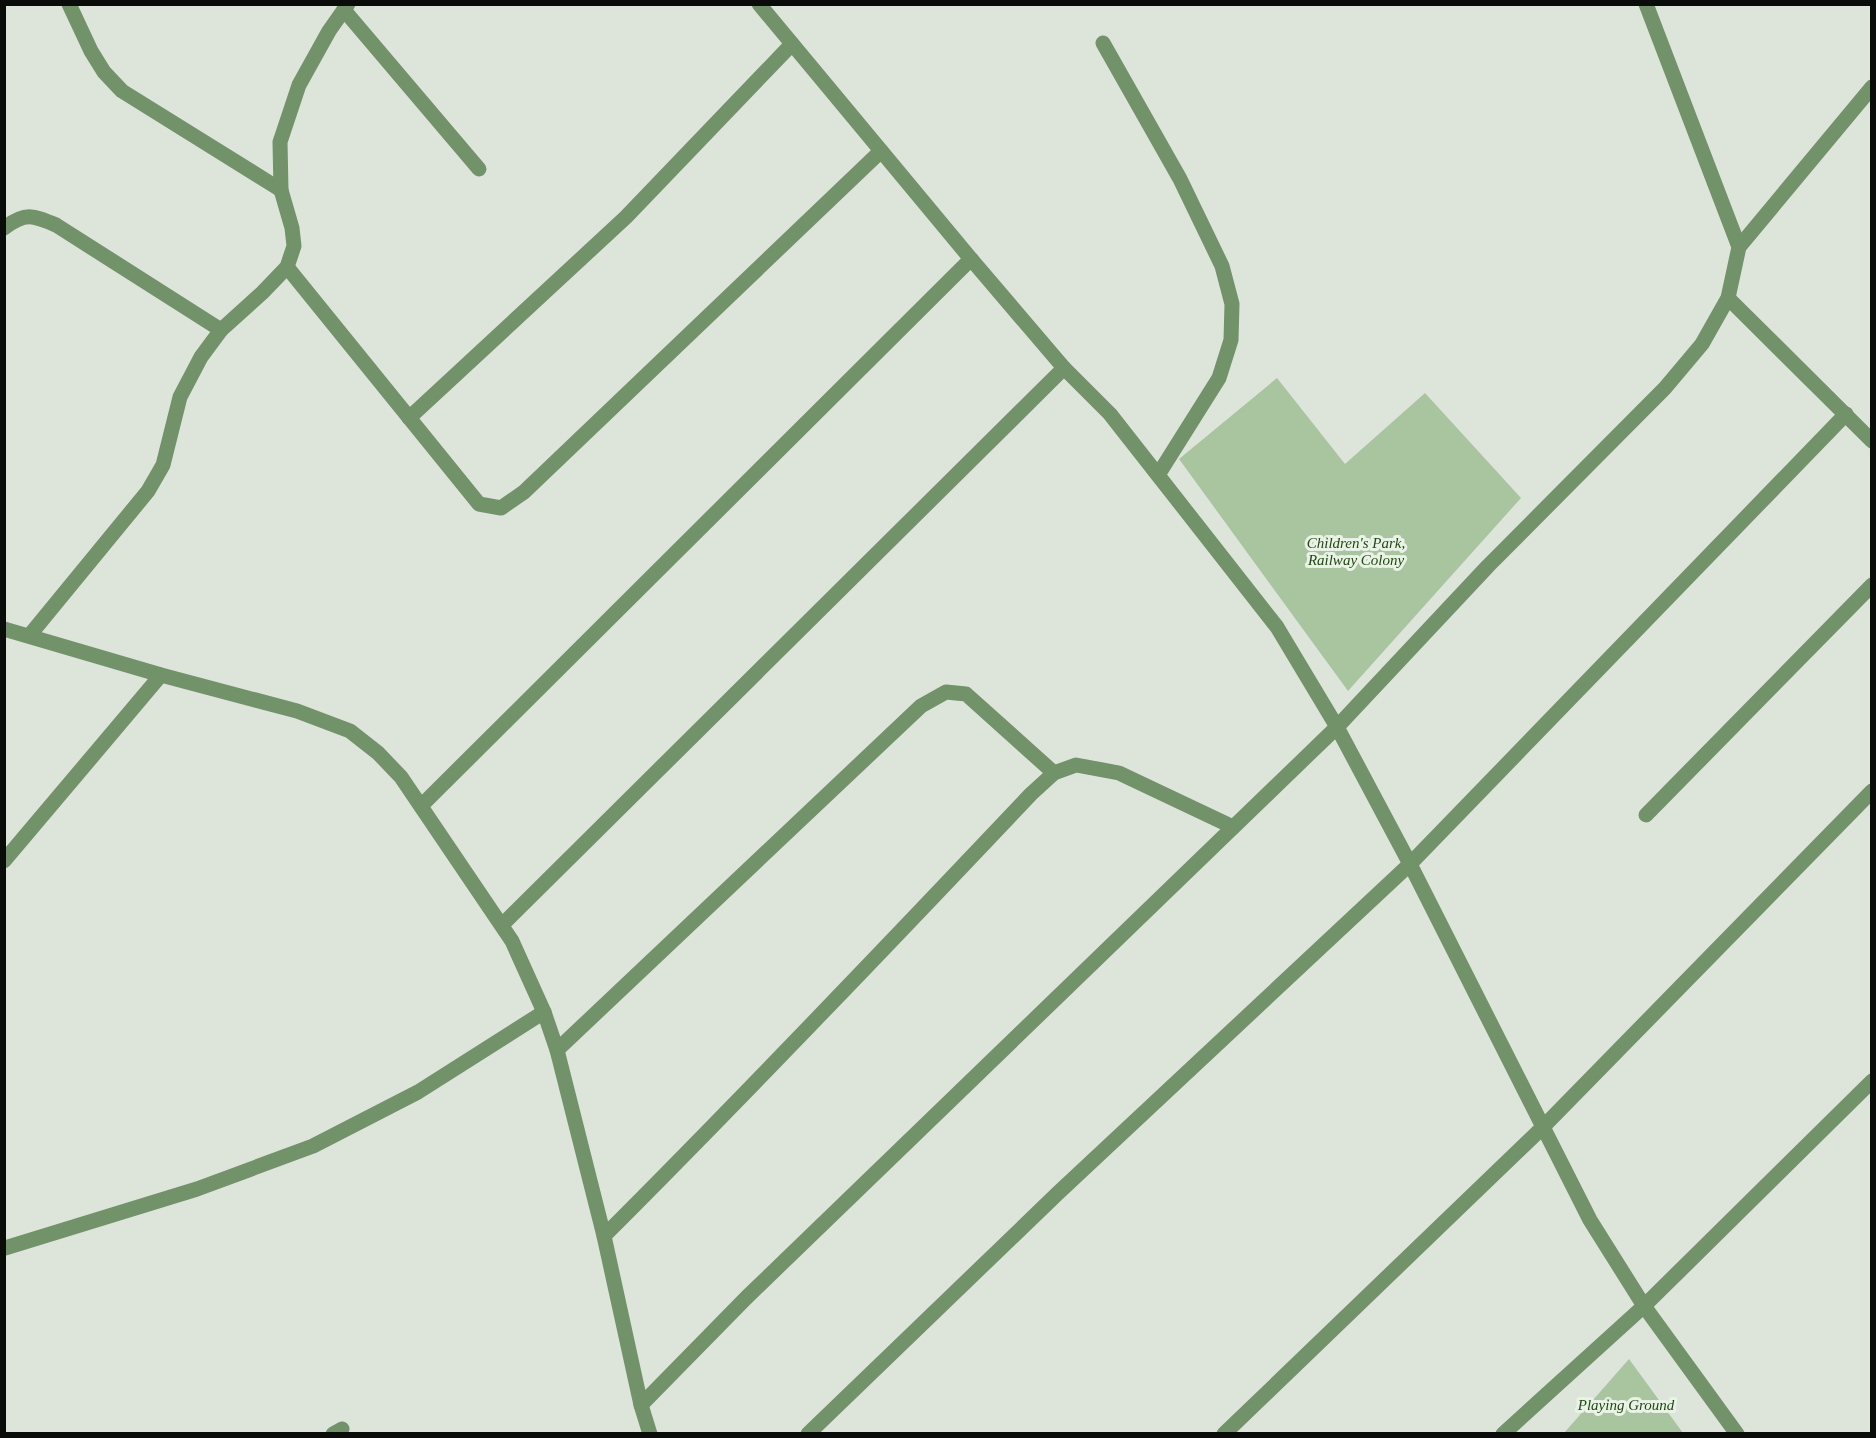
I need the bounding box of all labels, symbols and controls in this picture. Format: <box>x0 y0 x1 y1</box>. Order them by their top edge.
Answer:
park label: Children's Park, Railway Colony <box>1307 535 1405 568</box>
park label: Playing Ground <box>1577 1397 1675 1413</box>

